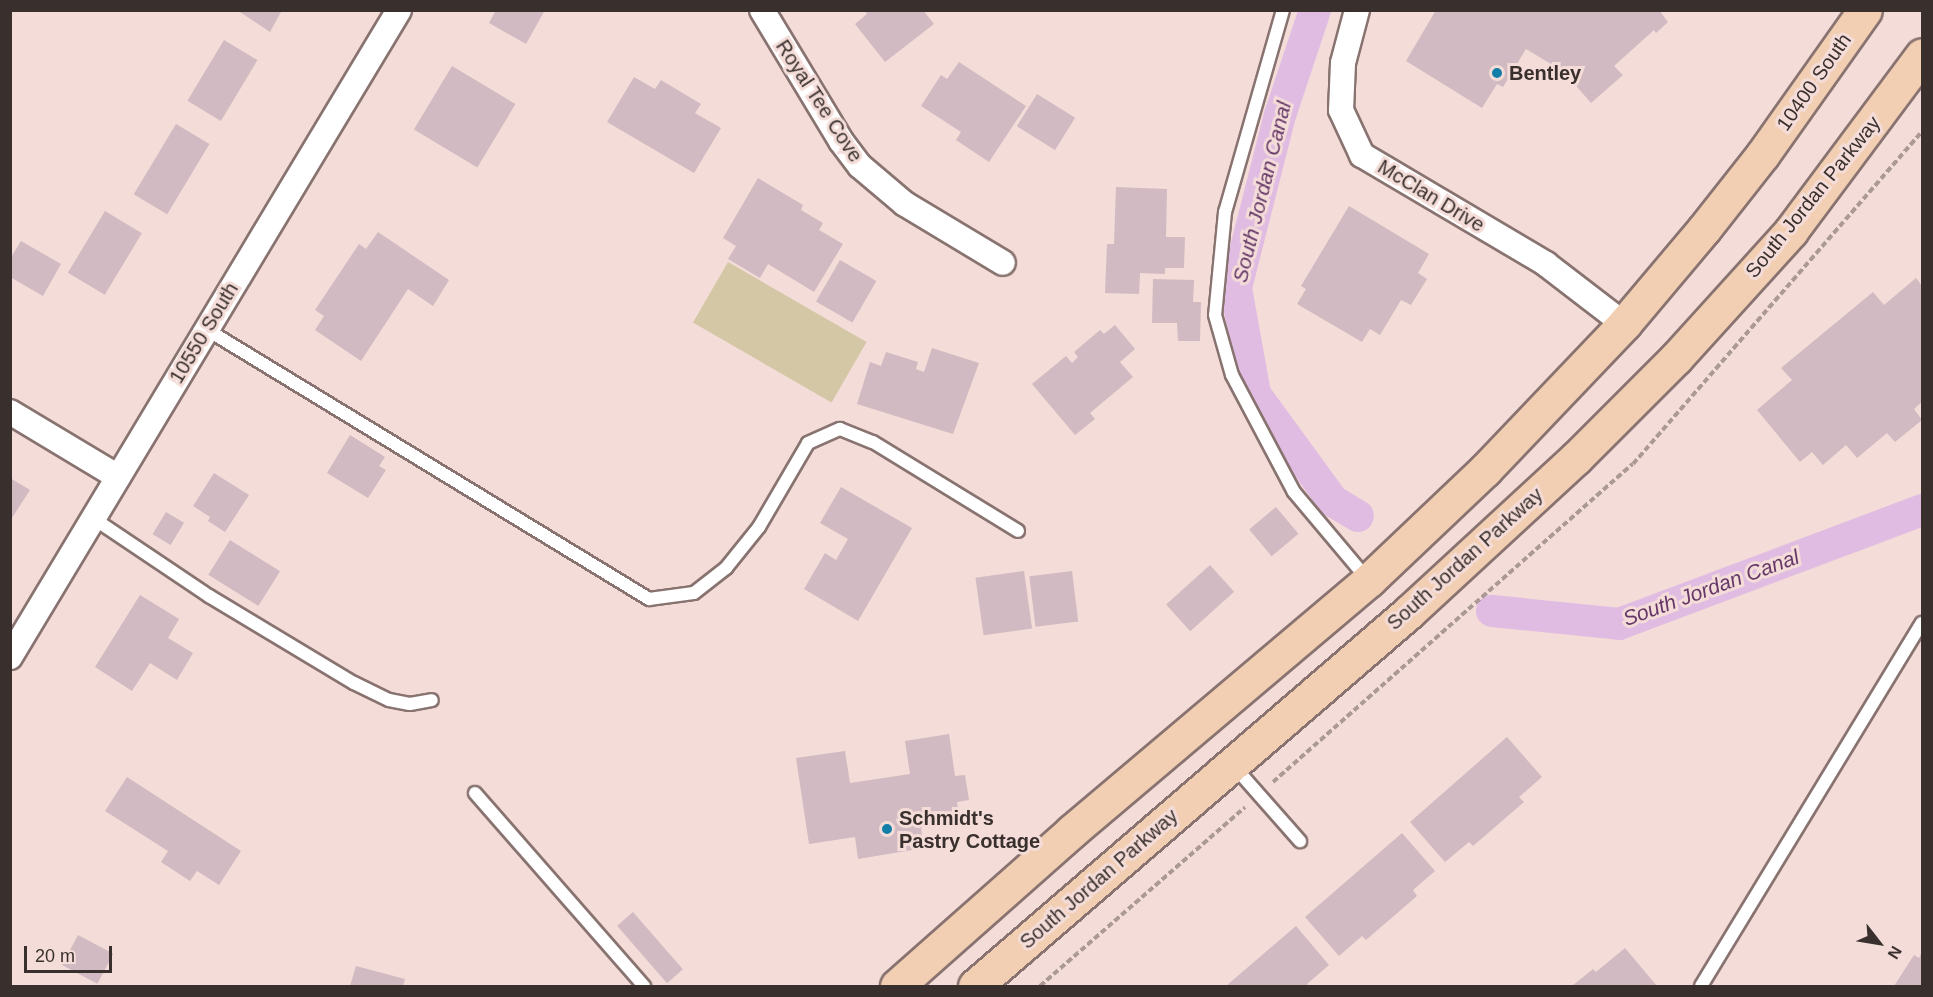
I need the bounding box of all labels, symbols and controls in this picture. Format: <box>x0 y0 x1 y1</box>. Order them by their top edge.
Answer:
street label: 10400 South <box>1772 29 1856 135</box>
street label: Royal Tee Cove <box>770 35 868 167</box>
place label: Bentley <box>1509 61 1581 85</box>
marker: Bentley <box>1490 66 1504 80</box>
water label: South Jordan Canal <box>1227 99 1297 285</box>
street label: South Jordan Parkway <box>1740 111 1886 283</box>
street label: McClan Drive <box>1373 155 1489 237</box>
street label: 10550 South <box>165 278 243 388</box>
street label: South Jordan Parkway <box>1382 483 1548 635</box>
water label: South Jordan Canal <box>1619 544 1803 632</box>
street label: South Jordan Parkway <box>1015 804 1183 954</box>
place label: Schmidt's Pastry Cottage <box>899 806 1040 853</box>
marker: Schmidt's Pastry Cottage <box>880 822 894 836</box>
north arrow <box>1849 913 1909 973</box>
scale bar <box>27 934 116 972</box>
text: N <box>1885 943 1905 962</box>
text: 20 m <box>35 946 75 966</box>

